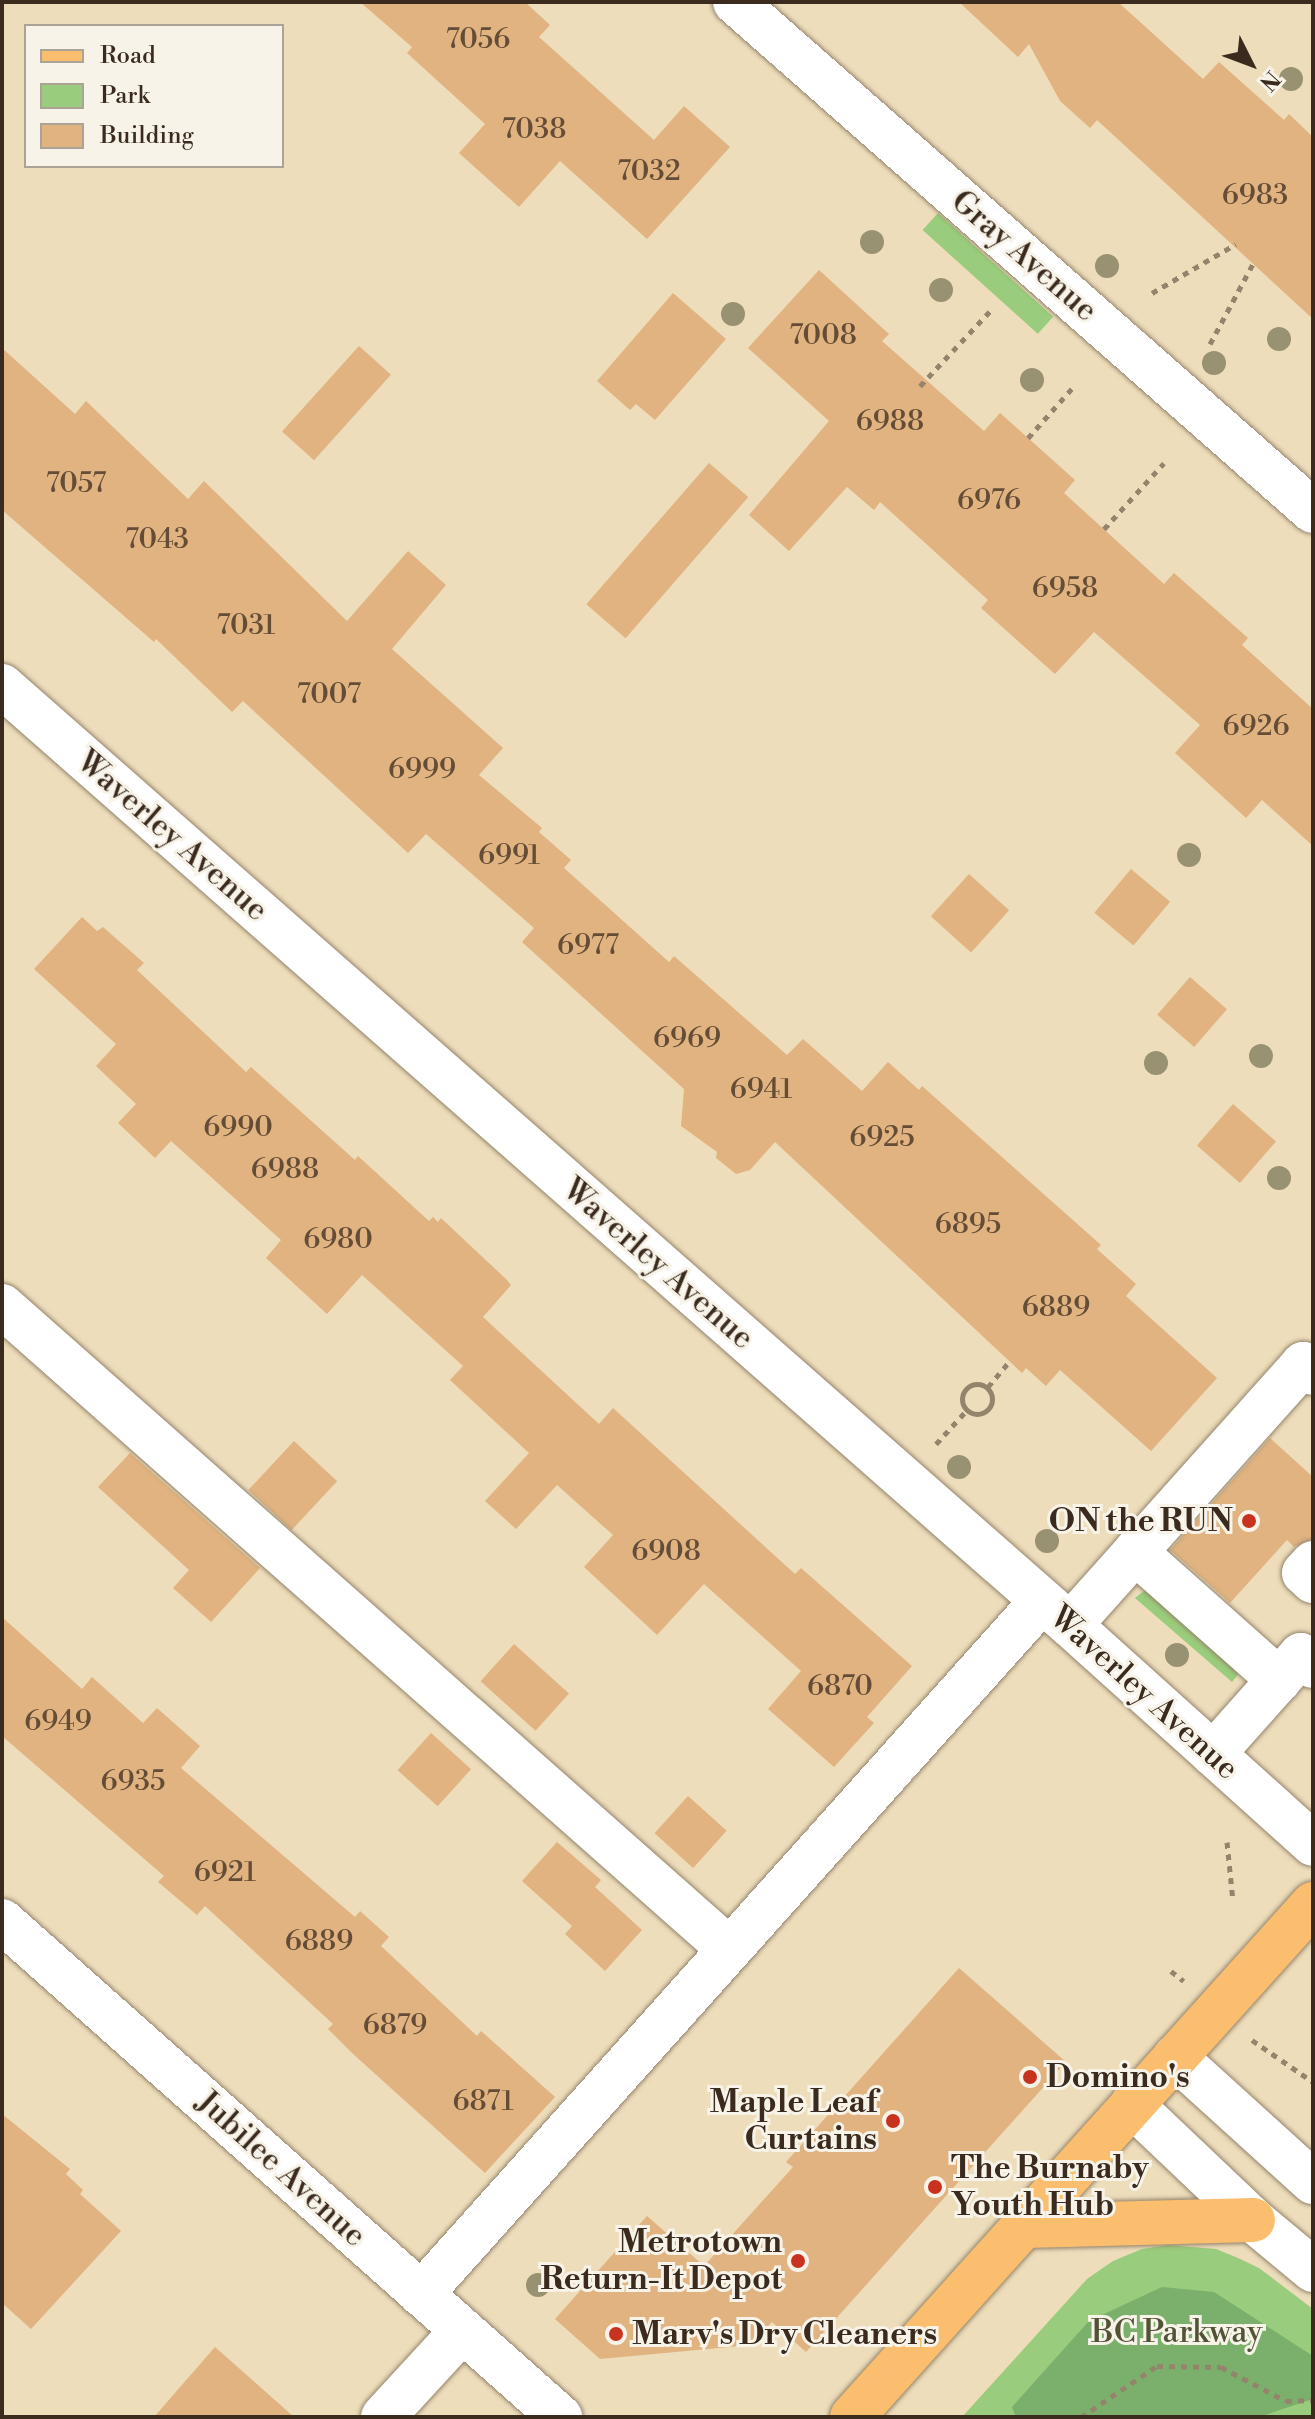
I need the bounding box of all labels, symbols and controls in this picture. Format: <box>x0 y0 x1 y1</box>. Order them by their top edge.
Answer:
house number: 7056 <box>446 23 510 57</box>
legend <box>24 24 284 168</box>
north arrow <box>1211 24 1291 104</box>
text: Road <box>100 41 156 71</box>
text: N <box>1253 65 1285 96</box>
text: Park <box>100 81 150 111</box>
house number: 7038 <box>502 113 566 147</box>
text: Building <box>100 121 194 151</box>
house number: 7032 <box>617 155 681 189</box>
house number: 6983 <box>1222 179 1288 213</box>
street label: Gray Avenue <box>943 182 1105 330</box>
house number: 7008 <box>789 319 857 353</box>
house number: 6988 <box>856 405 924 439</box>
house number: 7057 <box>46 467 106 501</box>
house number: 6976 <box>957 484 1021 518</box>
house number: 7043 <box>125 523 189 557</box>
house number: 6958 <box>1032 572 1098 606</box>
house number: 7031 <box>217 609 275 643</box>
house number: 7007 <box>297 678 361 712</box>
house number: 6926 <box>1223 710 1289 744</box>
street label: Waverley Avenue <box>68 742 276 930</box>
house number: 6999 <box>388 753 456 787</box>
house number: 6991 <box>478 839 540 873</box>
house number: 6977 <box>557 929 619 963</box>
house number: 6969 <box>653 1022 721 1056</box>
house number: 6941 <box>730 1073 792 1107</box>
house number: 6990 <box>203 1111 273 1145</box>
house number: 6925 <box>849 1121 915 1155</box>
house number: 6988 <box>251 1153 319 1187</box>
street label: Waverley Avenue <box>554 1170 762 1358</box>
house number: 6895 <box>935 1208 1001 1242</box>
house number: 6980 <box>303 1223 373 1257</box>
house number: 6889 <box>1022 1291 1090 1325</box>
place label: ON the RUN <box>1049 1502 1233 1540</box>
marker: ON the RUN <box>1240 1512 1258 1530</box>
house number: 6908 <box>631 1535 701 1569</box>
street label: Waverley Avenue <box>1042 1598 1246 1788</box>
house number: 6870 <box>807 1670 873 1704</box>
house number: 6949 <box>24 1705 92 1739</box>
house number: 6935 <box>101 1765 165 1799</box>
house number: 6921 <box>194 1856 256 1890</box>
house number: 6889 <box>285 1925 353 1959</box>
house number: 6879 <box>363 2009 427 2043</box>
place label: Domino's <box>1046 2058 1190 2096</box>
marker: Domino's <box>1021 2068 1039 2086</box>
street label: Jubilee Avenue <box>188 2083 374 2255</box>
place label: Maple Leaf Curtains <box>710 2084 877 2159</box>
house number: 6871 <box>453 2085 513 2119</box>
marker: Maple Leaf Curtains <box>884 2112 902 2130</box>
place label: The Burnaby Youth Hub <box>951 2150 1149 2225</box>
marker: The Burnaby Youth Hub <box>926 2178 944 2196</box>
place label: Metrotown Return-It Depot <box>540 2224 782 2299</box>
marker: Metrotown Return-It Depot <box>789 2252 807 2270</box>
park label: BC Parkway <box>1091 2313 1263 2351</box>
place label: Marv's Dry Cleaners <box>632 2315 937 2353</box>
marker: Marv's Dry Cleaners <box>607 2325 625 2343</box>

